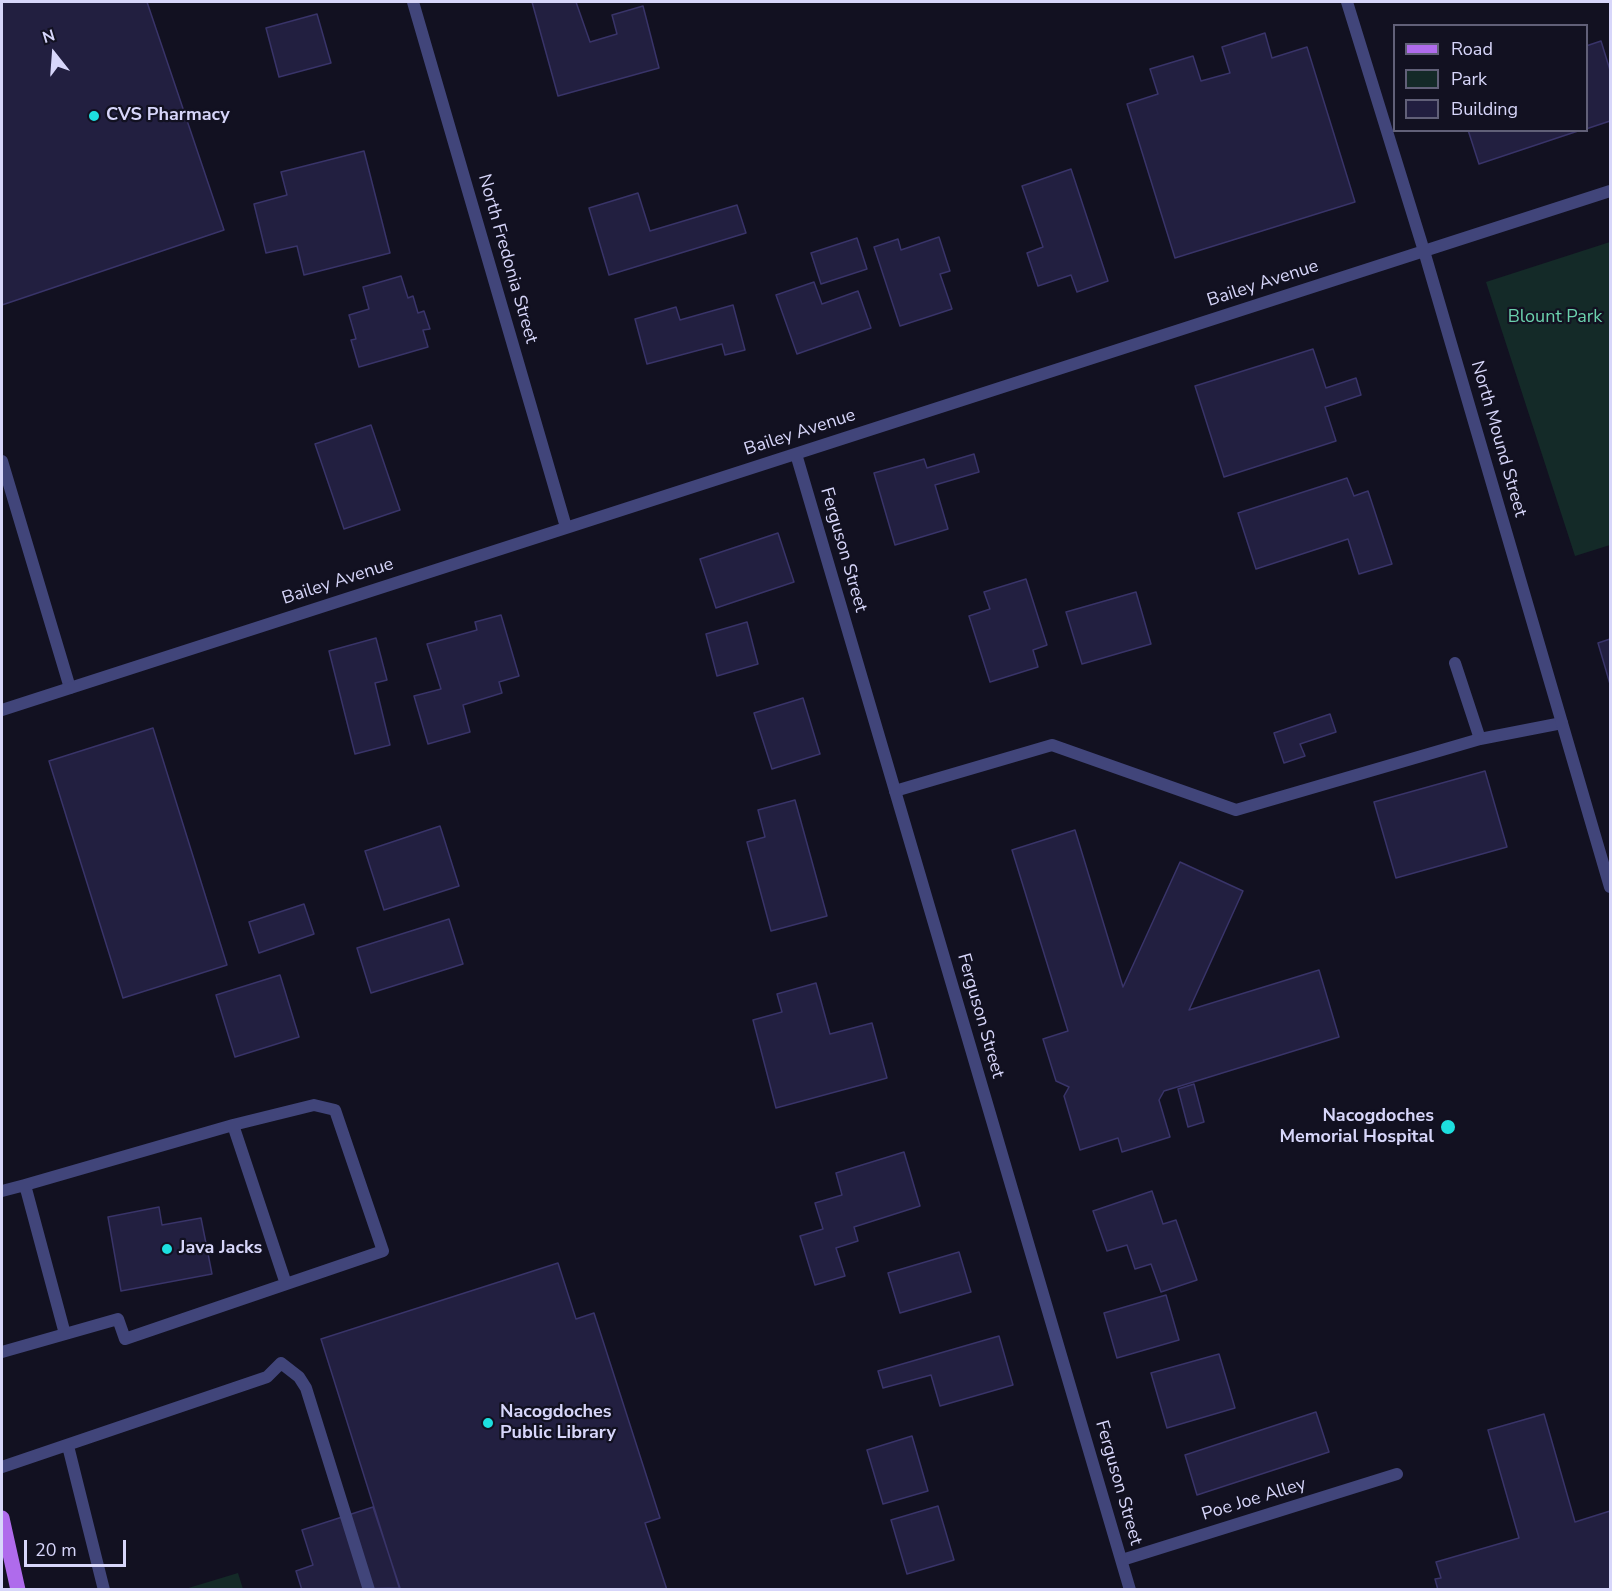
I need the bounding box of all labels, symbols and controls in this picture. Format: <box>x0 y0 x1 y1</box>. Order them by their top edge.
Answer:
north arrow <box>24 24 84 84</box>
legend <box>1393 24 1588 132</box>
text: N <box>40 25 58 49</box>
text: Road <box>1451 37 1493 61</box>
text: Park <box>1451 67 1487 91</box>
text: Building <box>1451 97 1518 121</box>
place label: CVS Pharmacy <box>106 105 230 127</box>
marker: CVS Pharmacy <box>87 109 101 123</box>
street label: North Fredonia Street <box>472 172 542 346</box>
street label: Bailey Avenue <box>1205 256 1321 312</box>
park label: Blount Park <box>1508 307 1602 329</box>
street label: North Mound Street <box>1465 358 1531 520</box>
street label: Bailey Avenue <box>742 405 858 461</box>
street label: Ferguson Street <box>815 485 871 615</box>
street label: Bailey Avenue <box>280 554 396 610</box>
street label: Ferguson Street <box>952 951 1008 1081</box>
place label: Nacogdoches Memorial Hospital <box>1279 1106 1434 1148</box>
marker: Nacogdoches Memorial Hospital <box>1439 1118 1457 1136</box>
place label: Java Jacks <box>179 1238 262 1260</box>
marker: Java Jacks <box>160 1242 174 1256</box>
place label: Nacogdoches Public Library <box>500 1402 616 1444</box>
marker: Nacogdoches Public Library <box>481 1416 495 1430</box>
street label: Ferguson Street <box>1090 1418 1146 1548</box>
street label: Poe Joe Alley <box>1199 1474 1309 1526</box>
scale bar <box>27 1528 129 1566</box>
text: 20 m <box>35 1538 77 1562</box>

